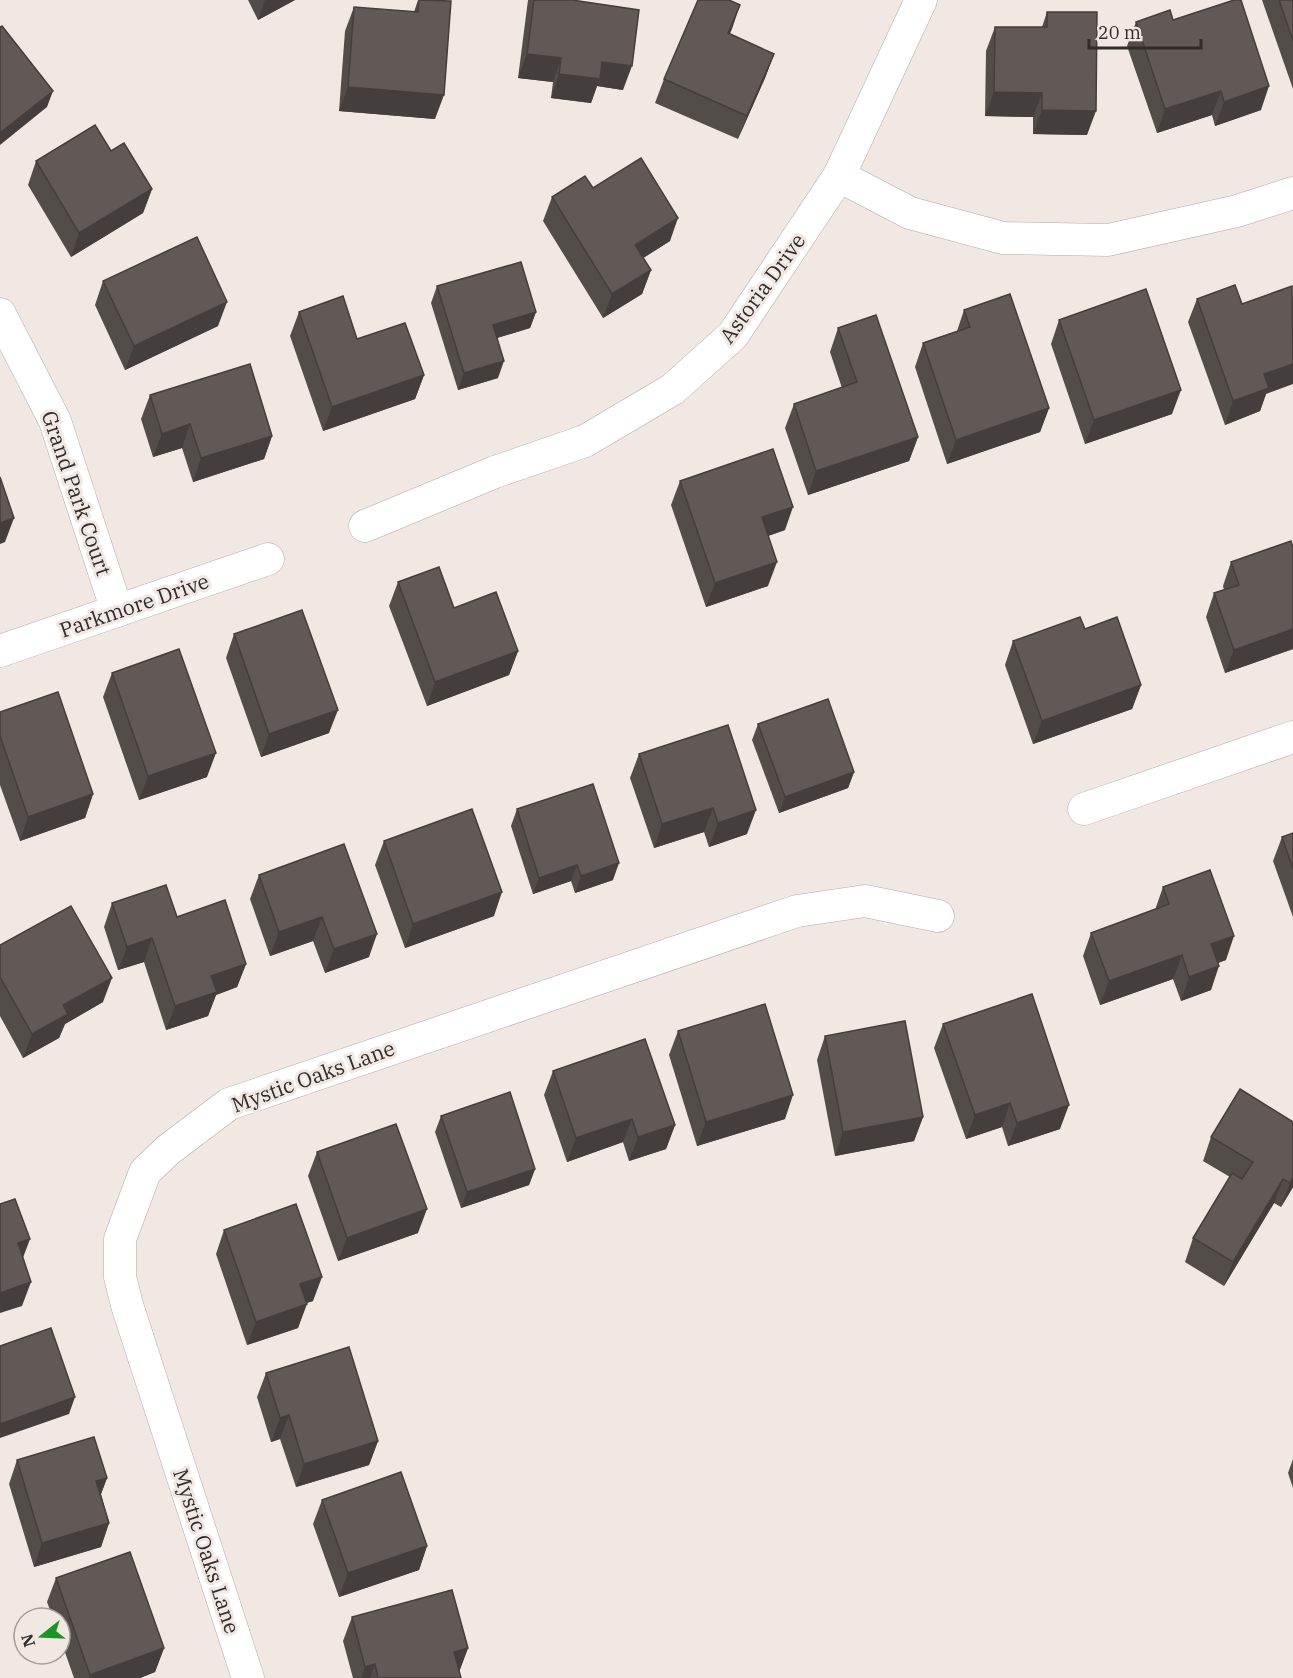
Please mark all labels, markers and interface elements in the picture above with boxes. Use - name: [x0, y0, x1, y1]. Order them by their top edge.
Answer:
- scale bar: [1089, 12, 1202, 50]
- text: 20 m: [1098, 21, 1141, 44]
- street label: Astoria Drive: [713, 228, 811, 348]
- street label: Grand Park Court: [36, 407, 118, 579]
- street label: Parkmore Drive: [56, 566, 212, 644]
- street label: Mystic Oaks Lane: [228, 1033, 398, 1119]
- street label: Mystic Oaks Lane: [167, 1465, 247, 1637]
- north arrow: [12, 1606, 72, 1666]
- text: N: [16, 1632, 39, 1650]

